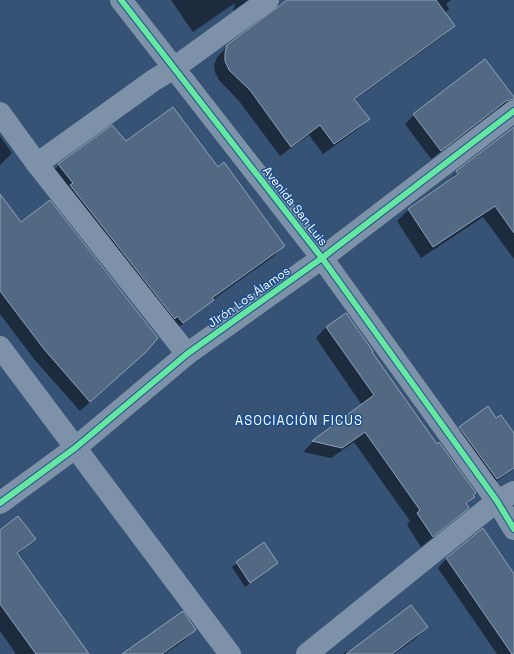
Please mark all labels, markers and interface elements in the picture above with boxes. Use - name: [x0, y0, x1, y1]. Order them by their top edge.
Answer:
- street label: Avenida San Luis: [259, 163, 331, 249]
- street label: Jirón Los Álamos: [205, 263, 293, 331]
- district label: ASOCIACIÓN FICUS: [235, 412, 363, 429]

